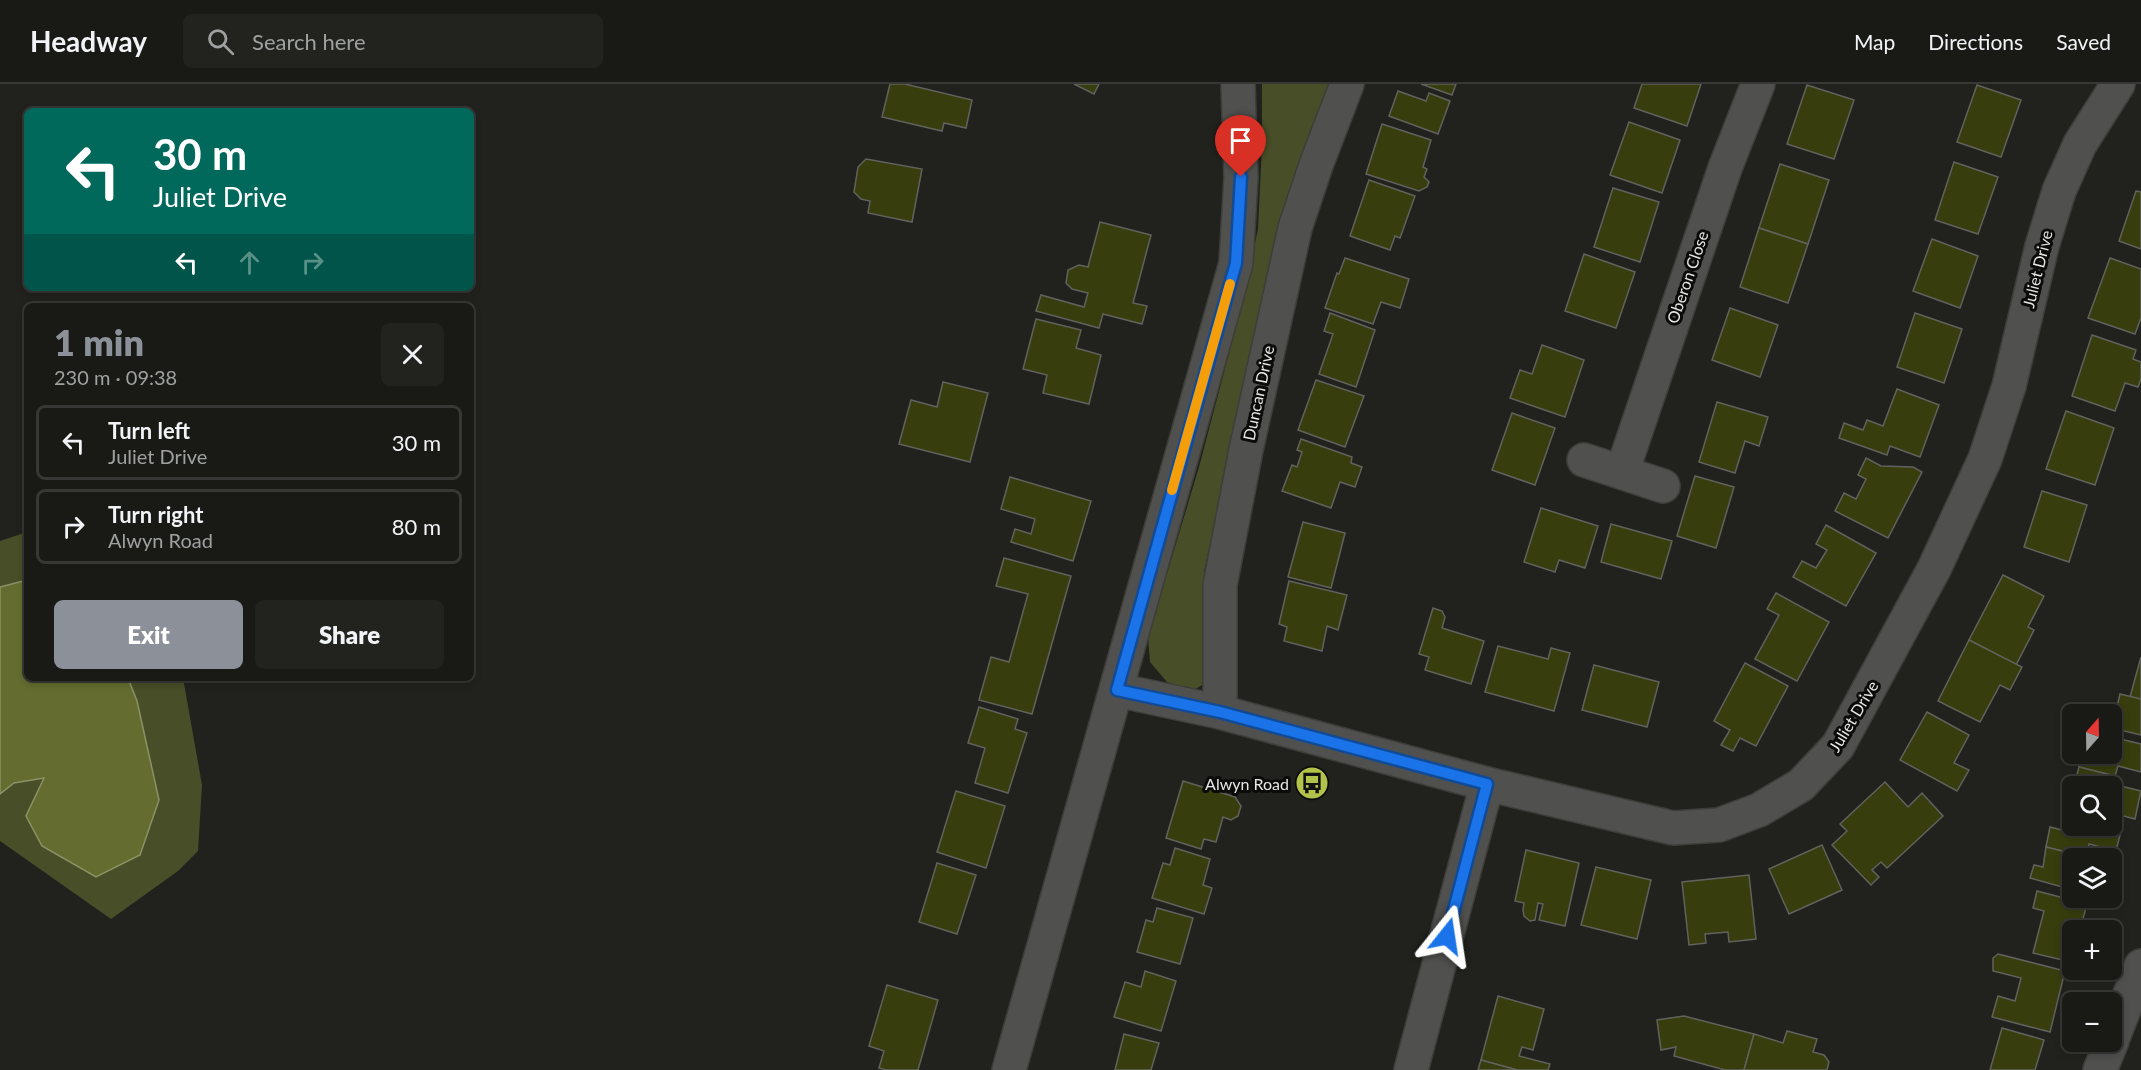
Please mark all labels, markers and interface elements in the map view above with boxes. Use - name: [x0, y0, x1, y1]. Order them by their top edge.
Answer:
- search box: [183, 14, 603, 68]
- text: Headway: [30, 24, 147, 58]
- icon: search: [204, 25, 237, 58]
- text: Search here: [252, 28, 366, 55]
- text: Map: [1854, 29, 1895, 54]
- text: Directions: [1928, 29, 2023, 54]
- text: Saved: [2056, 29, 2111, 54]
- pin: [1215, 115, 1266, 177]
- icon: arrive: [1224, 124, 1257, 157]
- text: 30 m: [153, 129, 247, 179]
- icon: left: [54, 132, 132, 210]
- text: Juliet Drive: [153, 180, 287, 213]
- street label: Oberon Close: [1662, 228, 1712, 326]
- street label: Juliet Drive: [2018, 228, 2056, 310]
- icon: left: [170, 246, 203, 279]
- icon: ahead: [233, 246, 266, 279]
- icon: right: [296, 246, 329, 279]
- text: 1 min: [54, 320, 144, 364]
- button: close: [381, 323, 444, 386]
- street label: Duncan Drive: [1239, 344, 1277, 442]
- text: 230 m · 09:38: [54, 365, 177, 389]
- text: Turn left: [108, 417, 190, 444]
- icon: left: [57, 426, 90, 459]
- text: 30 m: [392, 429, 441, 456]
- text: Juliet Drive: [108, 444, 207, 468]
- text: Turn right: [108, 501, 203, 528]
- icon: right: [57, 510, 90, 543]
- text: 80 m: [392, 513, 441, 540]
- text: Alwyn Road: [108, 528, 213, 552]
- button: Exit: [54, 600, 243, 669]
- button: Share: [255, 600, 444, 669]
- street label: Juliet Drive: [1824, 677, 1882, 755]
- north arrow: [2062, 704, 2122, 764]
- map controls: [2062, 704, 2122, 1052]
- bus stop icon: Alwyn Road: [1294, 765, 1330, 801]
- place label: Alwyn Road: [1205, 774, 1289, 793]
- button: search: [2062, 776, 2122, 836]
- button: layers: [2062, 848, 2122, 908]
- position arrow: [1415, 904, 1479, 968]
- button: +: [2062, 920, 2122, 980]
- button: −: [2062, 992, 2122, 1052]

